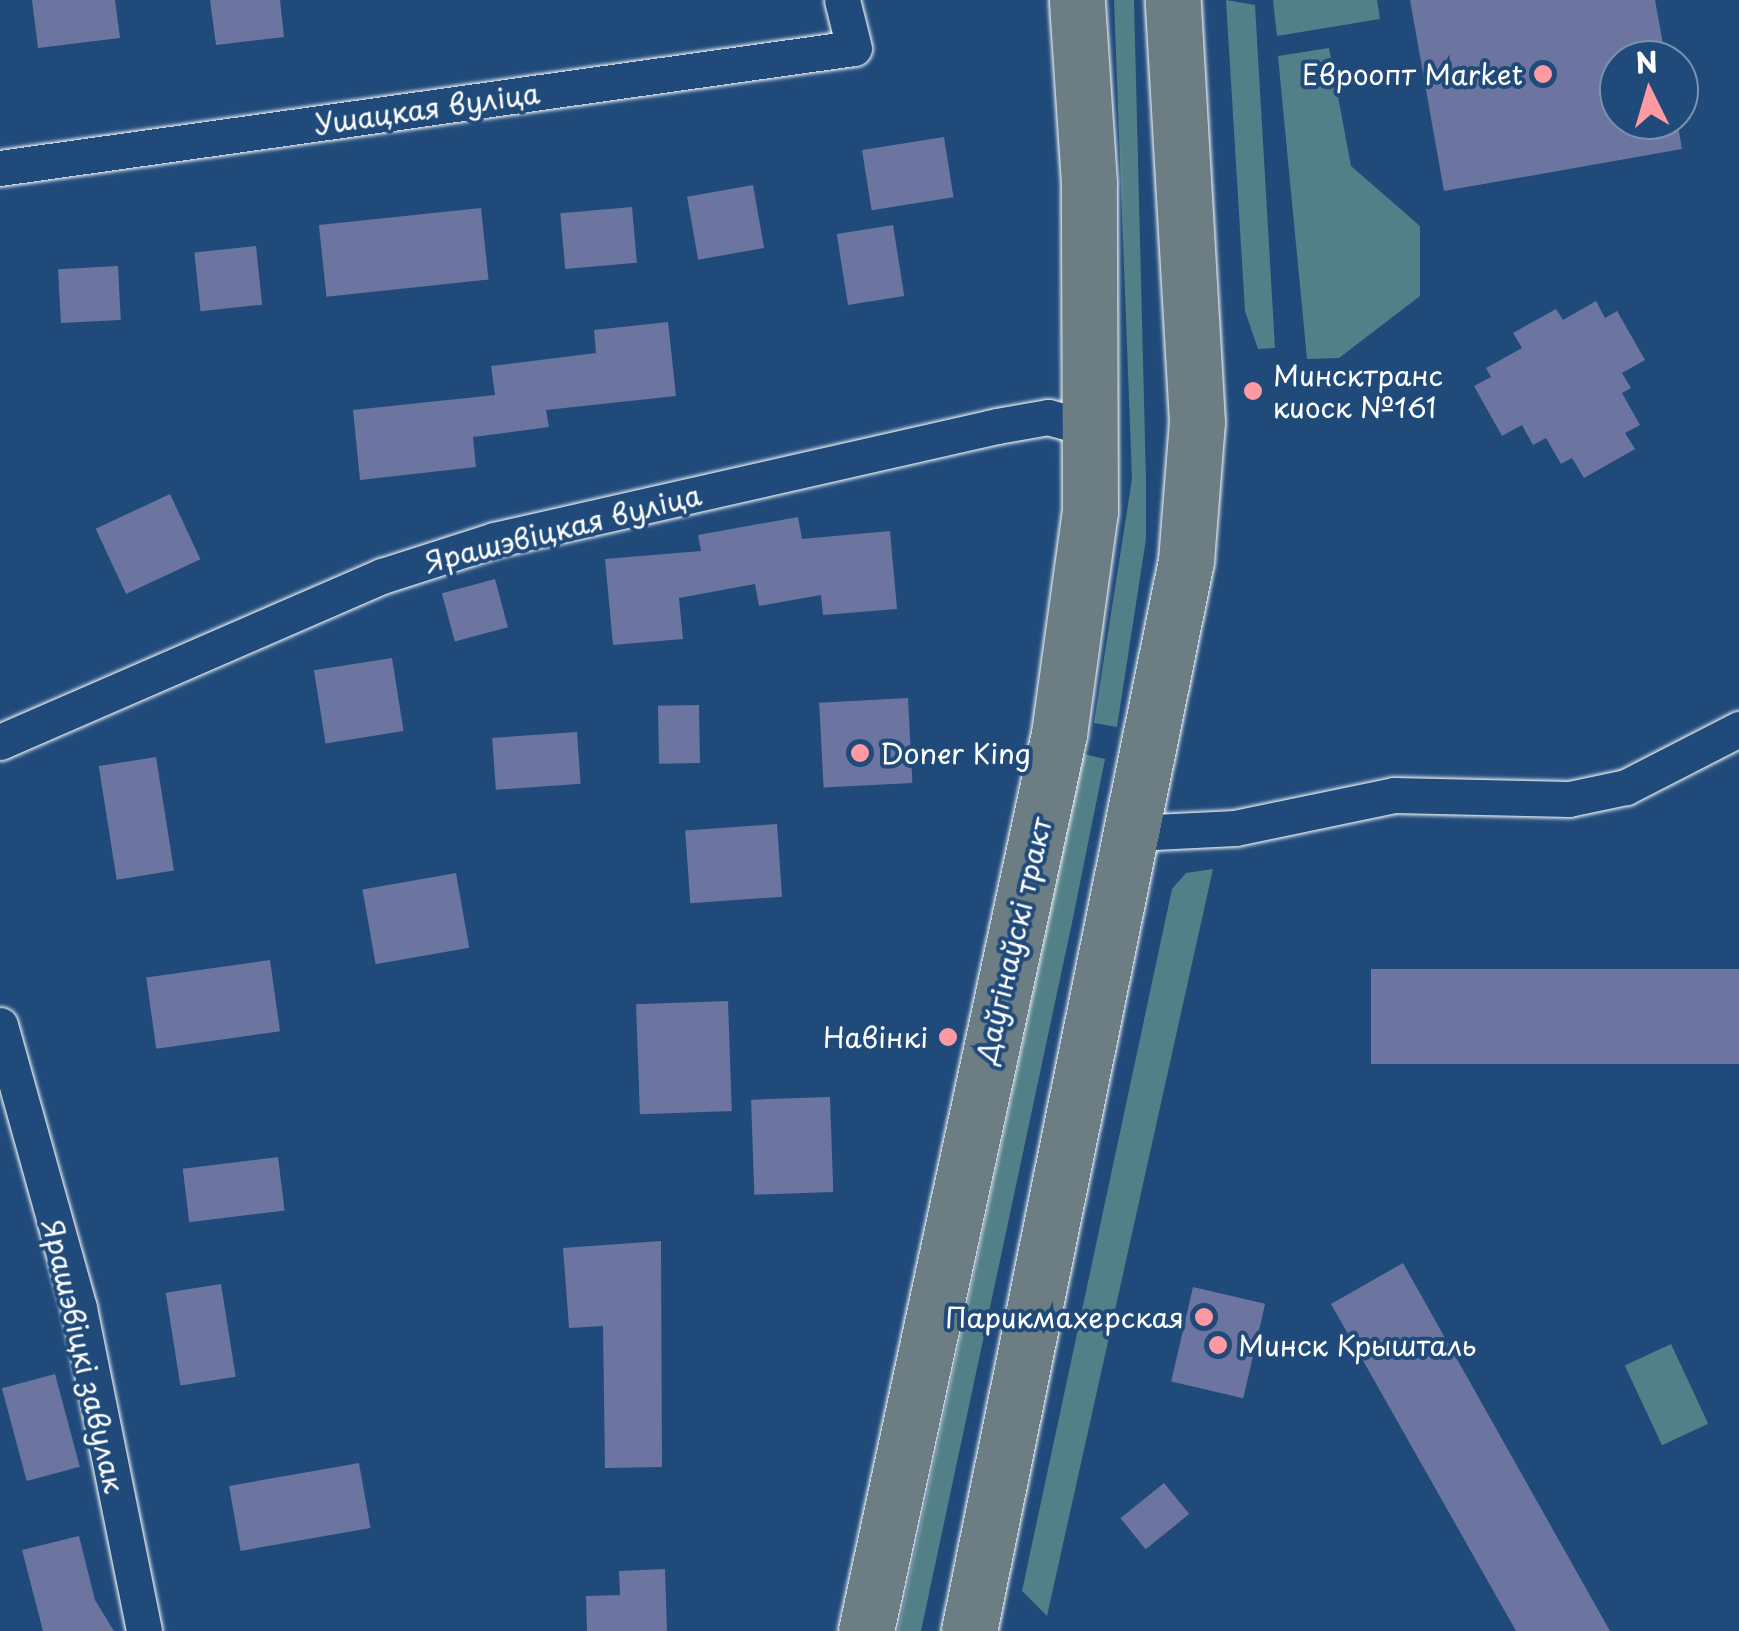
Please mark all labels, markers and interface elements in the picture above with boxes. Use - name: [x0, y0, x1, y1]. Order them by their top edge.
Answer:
- text: N: [1634, 39, 1659, 84]
- north arrow: [1599, 40, 1699, 140]
- place label: Евроопт Market: [1302, 57, 1523, 91]
- marker: Евроопт Market: [1532, 63, 1554, 85]
- street label: Ушацкая вуліца: [312, 76, 542, 140]
- place label: Минсктранс киоск №161: [1273, 358, 1443, 424]
- marker: Минсктранс киоск №161: [1242, 380, 1264, 402]
- street label: Ярашэвіцкая вуліца: [422, 477, 704, 579]
- place label: Doner King: [880, 736, 1032, 770]
- marker: Doner King: [849, 742, 871, 764]
- street label: Даўгінаўскі тракт: [968, 814, 1058, 1066]
- place label: Навінкі: [823, 1020, 928, 1054]
- marker: Навінкі: [937, 1026, 959, 1048]
- street label: Ярашэвіцкі завулак: [36, 1216, 132, 1496]
- place label: Парикмахерская: [945, 1300, 1184, 1334]
- marker: Парикмахерская: [1193, 1306, 1215, 1328]
- place label: Минск Крышталь: [1238, 1328, 1477, 1362]
- marker: Минск Крышталь: [1207, 1334, 1229, 1356]

